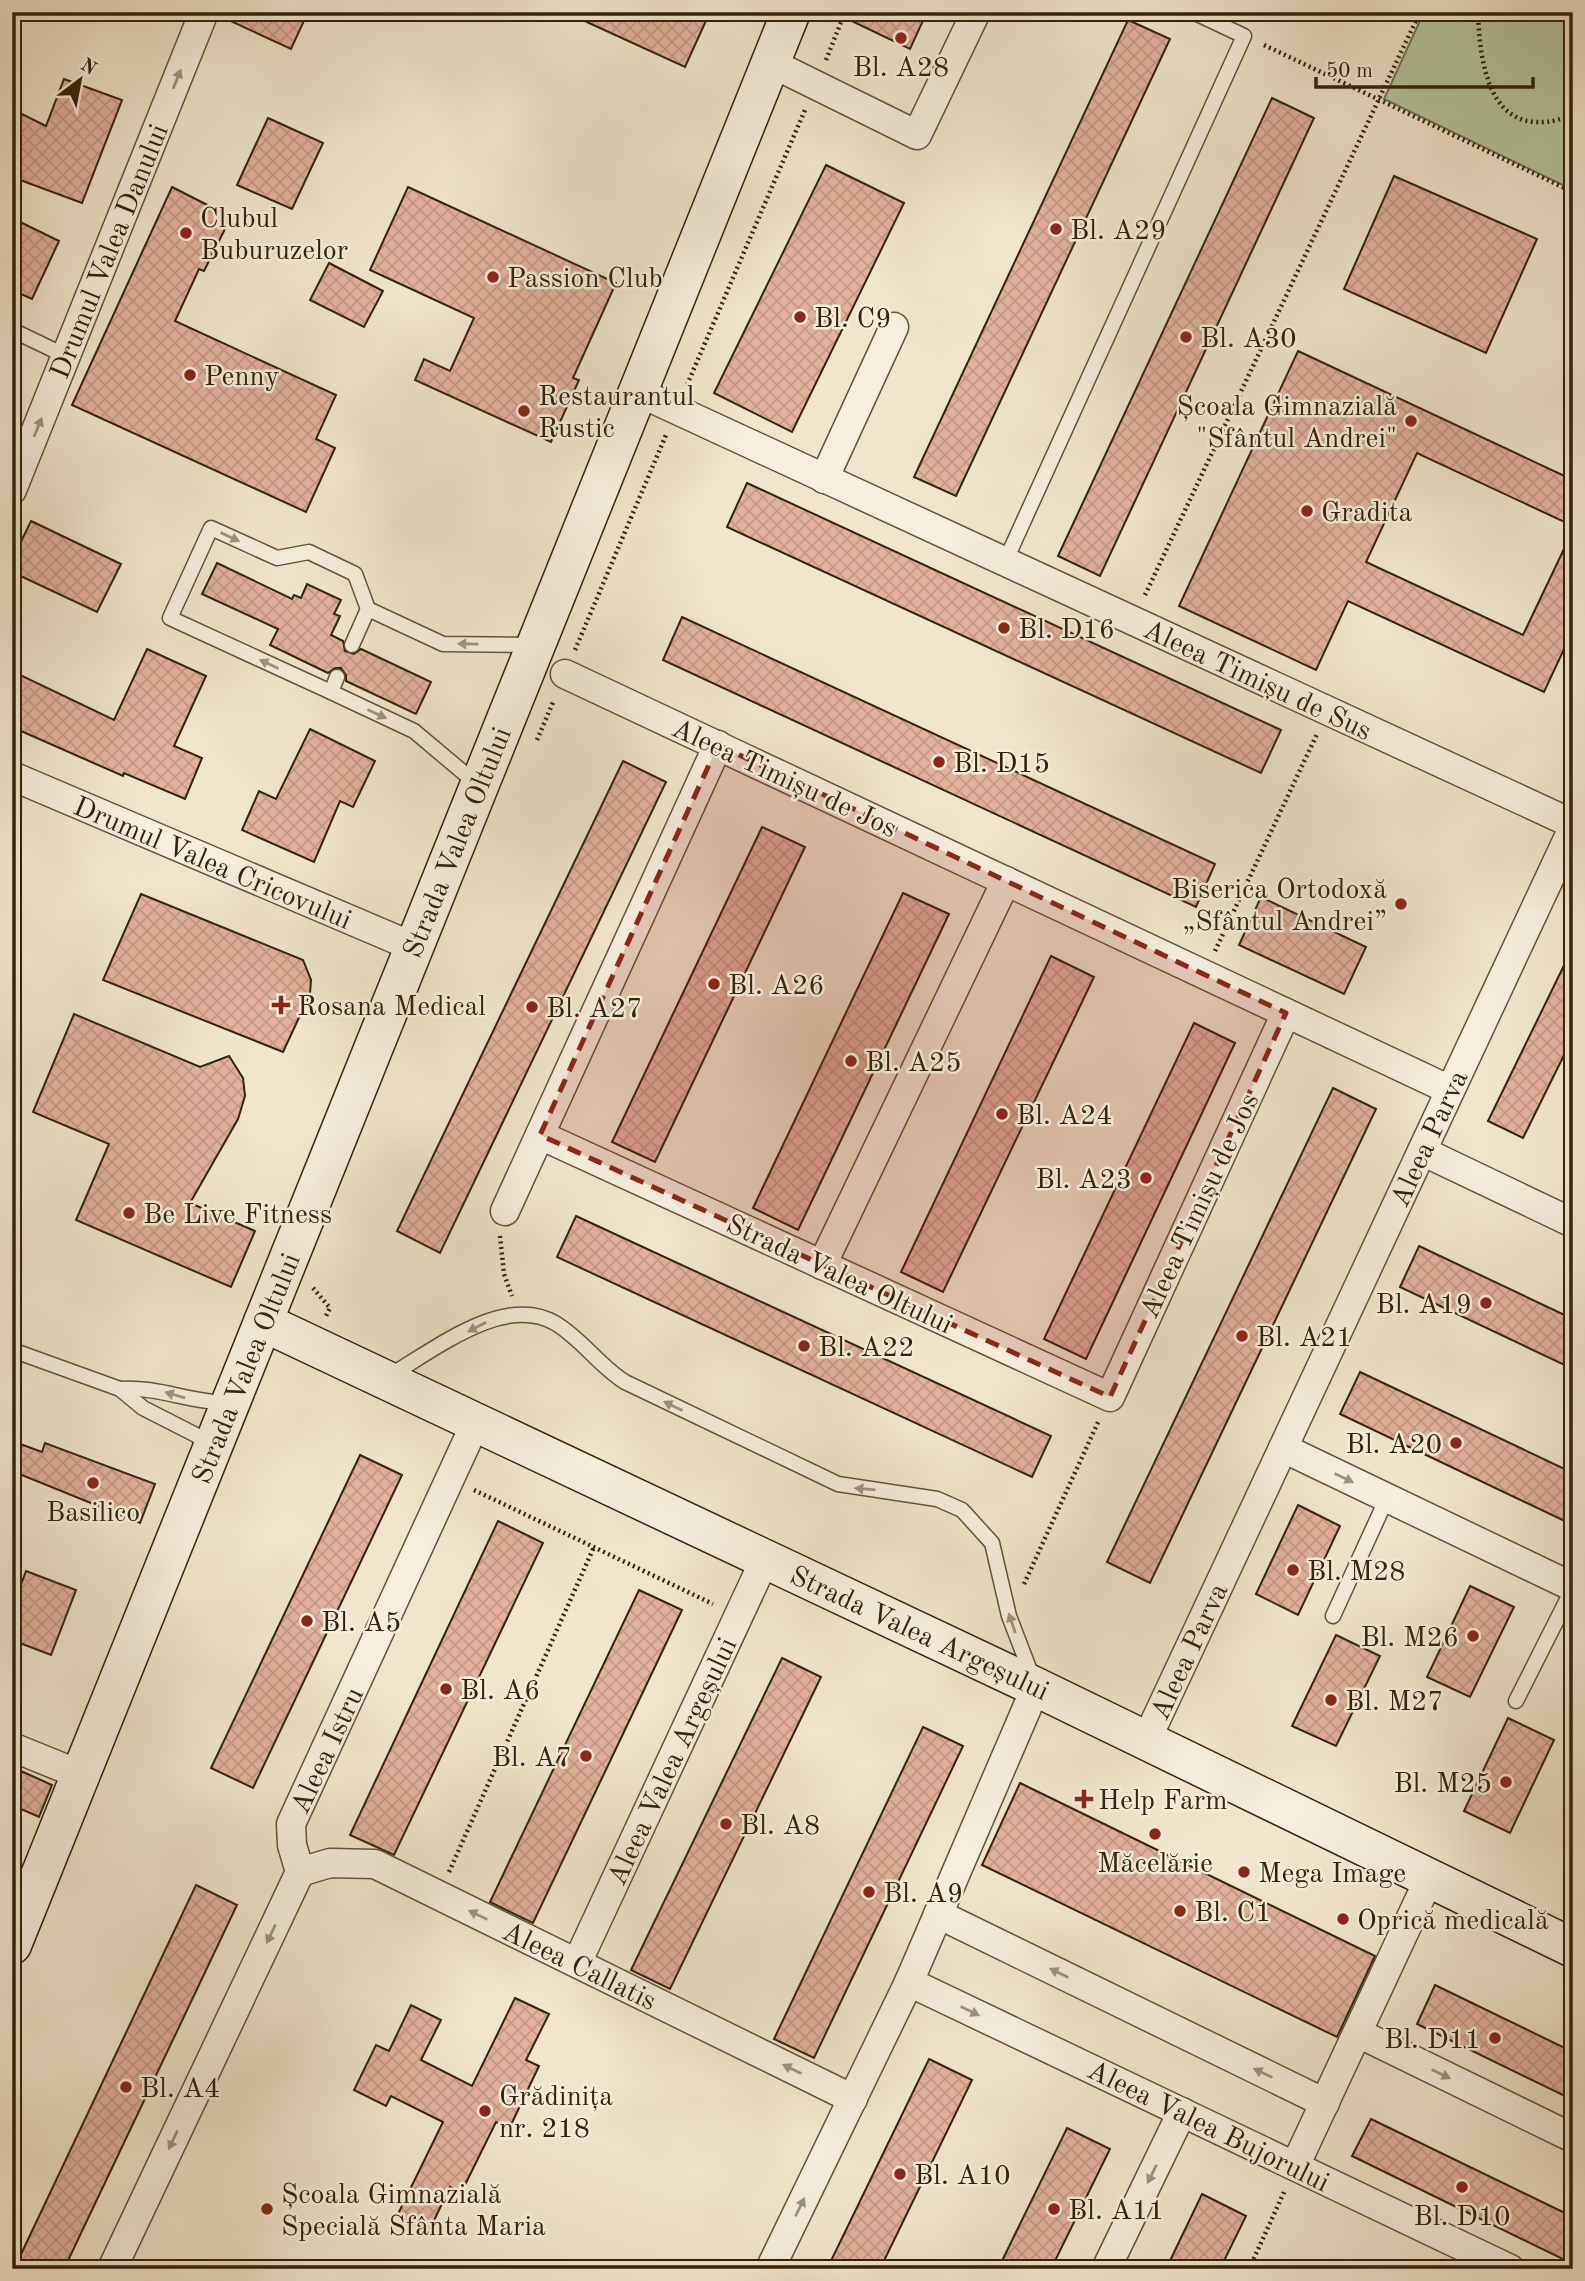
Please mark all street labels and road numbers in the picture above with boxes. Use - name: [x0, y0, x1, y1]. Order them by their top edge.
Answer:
- street label: Drumul Valea Danului: [47, 121, 175, 383]
- street label: Aleea Timișu de Sus: [1138, 617, 1375, 747]
- street label: Aleea Timișu de Jos: [667, 715, 901, 844]
- street label: Strada Valea Oltului: [400, 724, 518, 962]
- street label: Drumul Valea Cricovului: [69, 794, 355, 936]
- street label: Aleea Parva: [1387, 1066, 1475, 1212]
- street label: Aleea Timișu de Jos: [1136, 1089, 1265, 1323]
- street label: Strada Valea Oltului: [721, 1211, 956, 1340]
- street label: Strada Valea Oltului: [189, 1250, 307, 1488]
- street label: Strada Valea Argeșului: [785, 1562, 1053, 1707]
- street label: Aleea Parva: [1147, 1579, 1235, 1725]
- street label: Aleea Valea Argeșului: [604, 1634, 743, 1890]
- street label: Aleea Istru: [287, 1684, 370, 1819]
- street label: Aleea Callatis: [497, 1918, 660, 2017]
- street label: Aleea Valea Bujorului: [1082, 2057, 1333, 2198]

